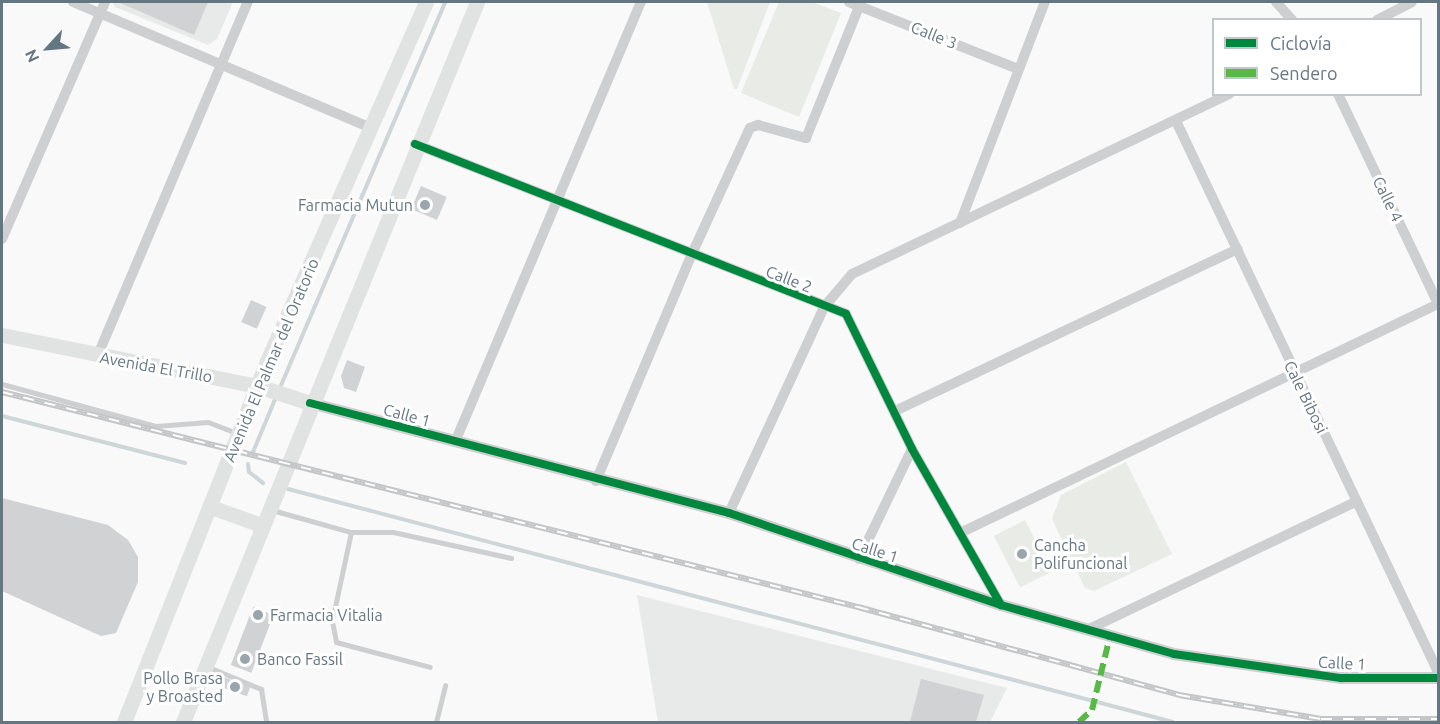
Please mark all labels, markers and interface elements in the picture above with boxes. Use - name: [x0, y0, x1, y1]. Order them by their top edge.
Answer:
- street label: Calle 3: [908, 17, 960, 53]
- north arrow: [18, 18, 78, 78]
- legend: [1212, 18, 1422, 96]
- text: Ciclovía: [1270, 33, 1331, 53]
- text: N: [21, 47, 43, 65]
- text: Sendero: [1270, 63, 1337, 83]
- street label: Calle 4: [1369, 173, 1407, 225]
- place label: Farmacia Mutun: [298, 195, 413, 215]
- marker: Farmacia Mutun: [418, 198, 432, 212]
- street label: Avenida El Palmar del Oratorio: [219, 255, 323, 465]
- street label: Calle 2: [763, 261, 815, 297]
- street label: Avenida El Trillo: [98, 348, 214, 386]
- street label: Cale Bibosi: [1280, 358, 1332, 436]
- street label: Calle 1: [381, 400, 433, 430]
- street label: Calle 1: [849, 533, 901, 567]
- place label: Cancha Polifuncional: [1034, 535, 1127, 573]
- marker: Cancha Polifuncional: [1015, 547, 1029, 561]
- place label: Farmacia Vitalia: [270, 605, 383, 625]
- marker: Farmacia Vitalia: [251, 608, 265, 622]
- place label: Banco Fassil: [257, 649, 343, 669]
- marker: Banco Fassil: [238, 652, 252, 666]
- street label: Calle 1: [1318, 652, 1366, 674]
- place label: Pollo Brasa y Broasted: [143, 668, 223, 706]
- marker: Pollo Brasa y Broasted: [228, 680, 242, 694]

